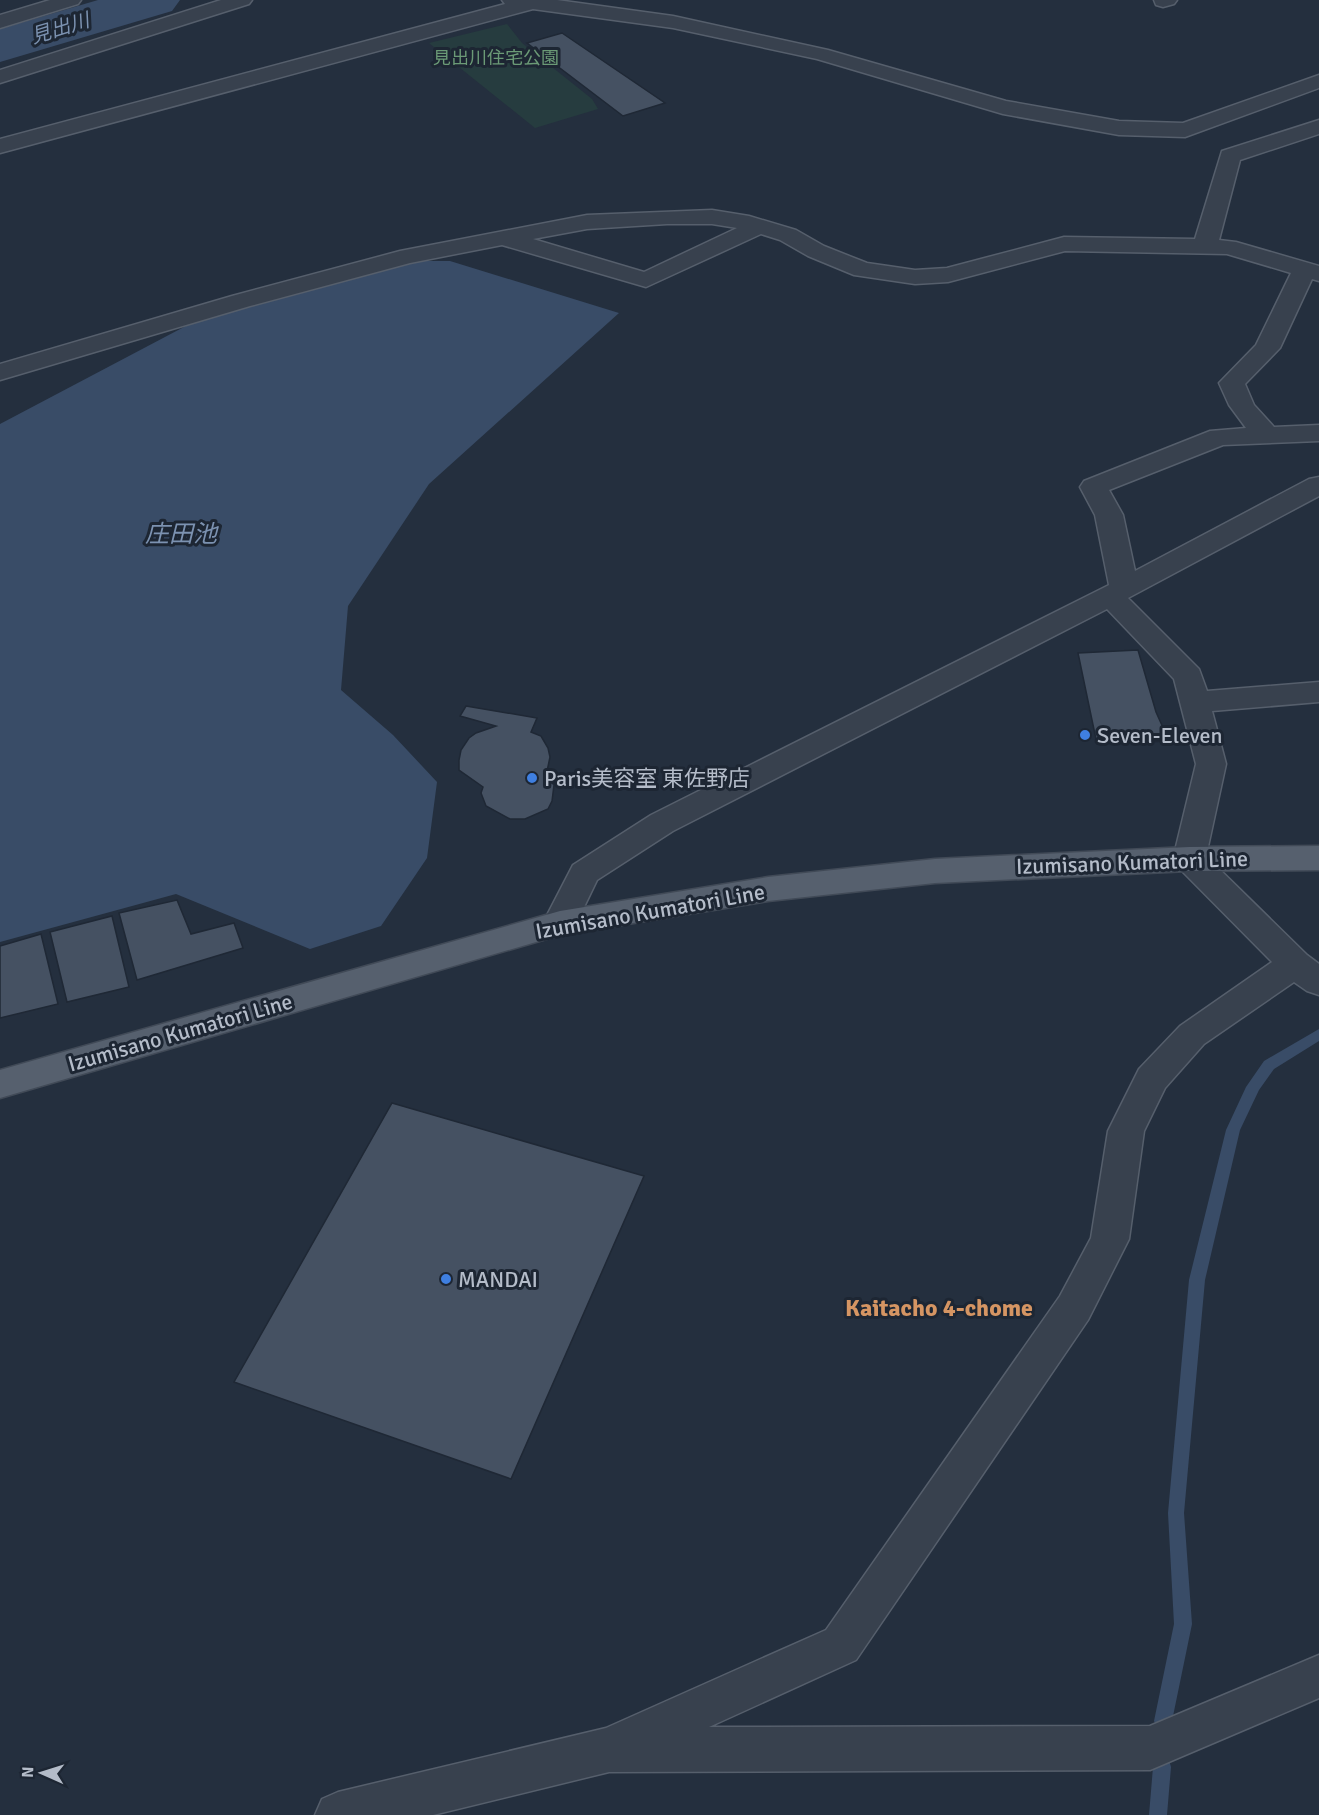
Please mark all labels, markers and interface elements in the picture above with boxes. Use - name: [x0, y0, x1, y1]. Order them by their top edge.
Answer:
- water label: 見出川: [28, 7, 94, 49]
- park label: 見出川住宅公園: [433, 47, 559, 69]
- water label: 庄田池: [145, 519, 219, 549]
- place label: Seven-Eleven: [1097, 722, 1223, 749]
- marker: Seven-Eleven: [1078, 728, 1092, 742]
- place label: Paris美容室 東佐野店: [544, 765, 750, 792]
- marker: Paris美容室 東佐野店: [525, 771, 539, 785]
- street label: Izumisano Kumatori Line: [1015, 845, 1249, 880]
- street label: Izumisano Kumatori Line: [533, 878, 767, 945]
- street label: Izumisano Kumatori Line: [65, 987, 296, 1077]
- place label: MANDAI: [458, 1266, 538, 1293]
- marker: MANDAI: [439, 1272, 453, 1286]
- district label: Kaitacho 4-chome: [845, 1293, 1033, 1323]
- north arrow: [12, 1743, 72, 1803]
- text: N: [18, 1766, 38, 1778]

